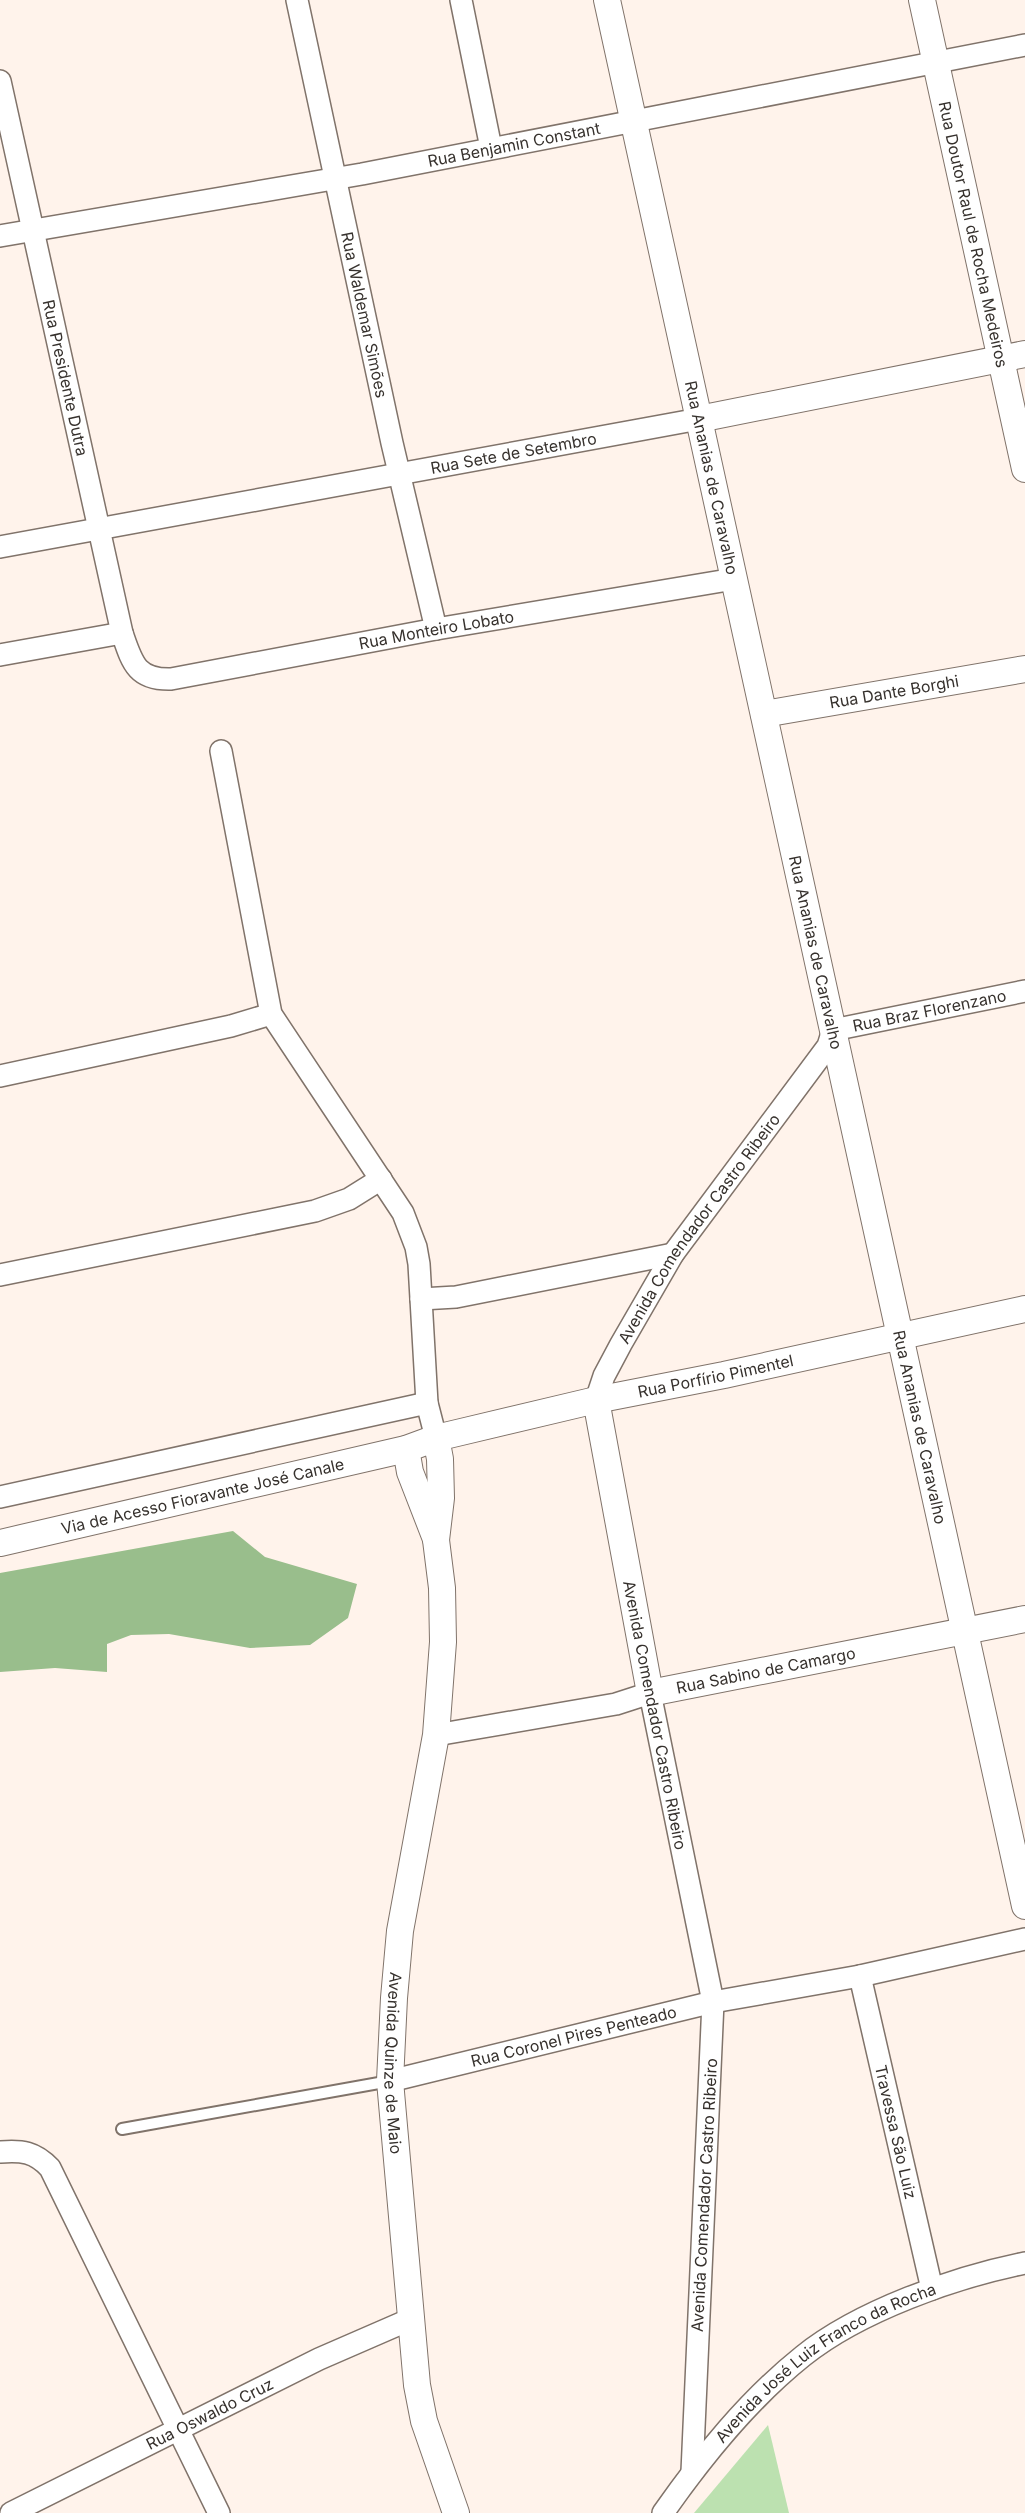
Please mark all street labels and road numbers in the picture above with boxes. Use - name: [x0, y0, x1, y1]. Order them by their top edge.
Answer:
- street label: Rua Doutor Raul de Rocha Medeiros: [935, 99, 1012, 369]
- street label: Rua Benjamin Constant: [426, 118, 602, 171]
- street label: Rua Waldemar Simões: [337, 230, 392, 400]
- street label: Rua Presidente Dutra: [39, 298, 93, 458]
- street label: Rua Ananias de Caravalho: [681, 379, 743, 576]
- street label: Rua Sete de Setembro: [429, 428, 598, 478]
- street label: Rua Monteiro Lobato: [357, 606, 515, 653]
- street label: Rua Dante Borghi: [828, 671, 960, 713]
- street label: Rua Ananias de Caravalho: [785, 854, 847, 1051]
- street label: Rua Braz Florenzano: [851, 985, 1008, 1036]
- street label: Avenida Comendador Castro Ribeiro: [614, 1110, 784, 1347]
- street label: Rua Ananias de Caravalho: [889, 1328, 951, 1526]
- street label: Rua Porfírio Pimentel: [636, 1350, 795, 1402]
- street label: Via de Acesso Fioravante José Canale: [59, 1454, 346, 1539]
- street label: Avenida Comendador Castro Ribeiro: [619, 1579, 691, 1851]
- street label: Rua Sabino de Camargo: [675, 1643, 857, 1698]
- street label: Avenida Quinze de Maio: [380, 1971, 406, 2155]
- street label: Rua Coronel Pires Penteado: [469, 2001, 678, 2071]
- street label: Avenida Comendador Castro Ribeiro: [687, 2058, 721, 2332]
- street label: Travessa São Luiz: [871, 2063, 921, 2201]
- street label: Avenida José Luiz Franco da Rocha: [711, 2279, 939, 2446]
- street label: Rua Oswaldo Cruz: [143, 2374, 277, 2454]

